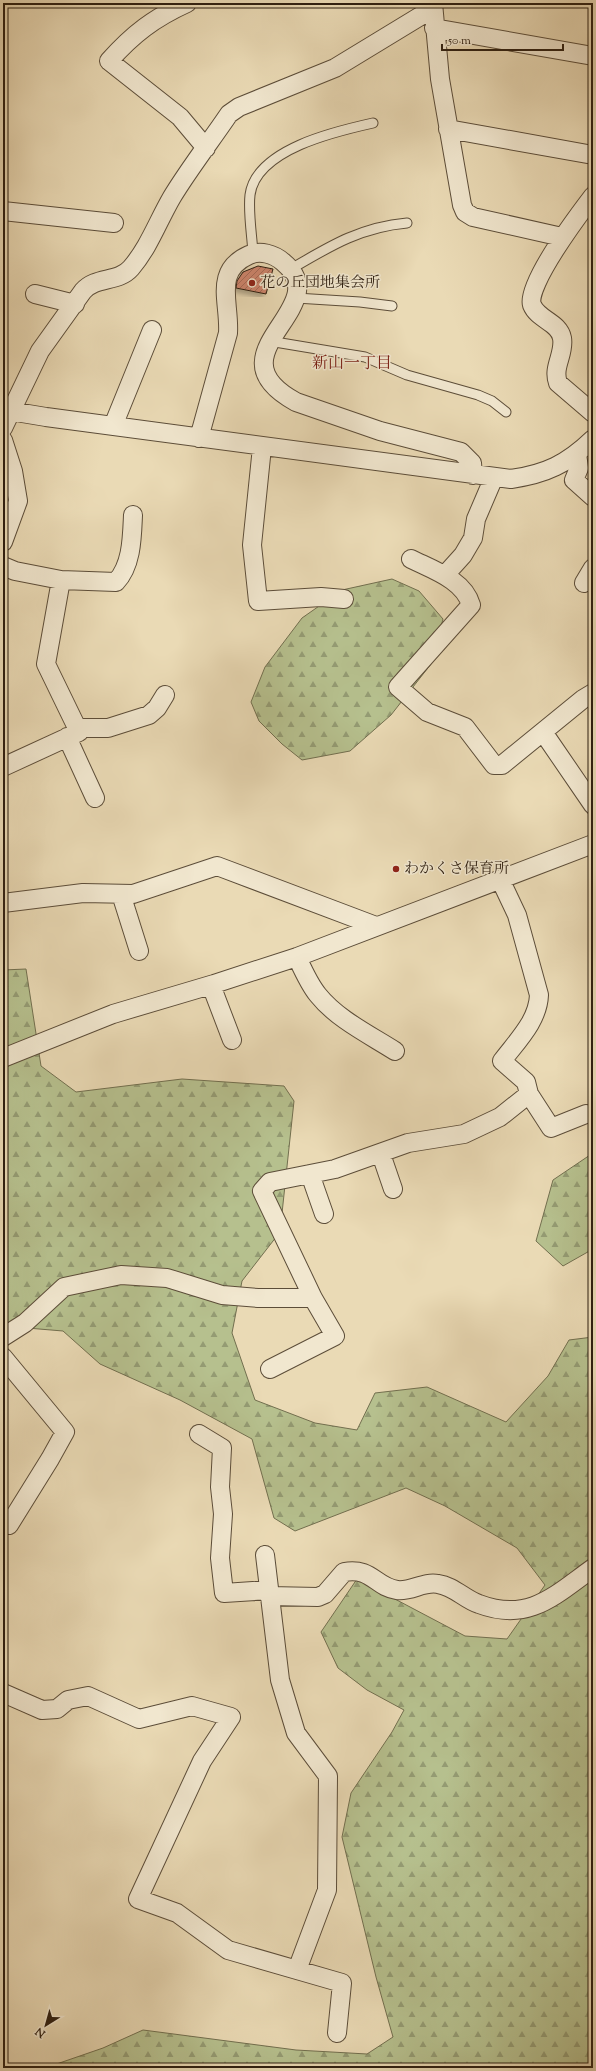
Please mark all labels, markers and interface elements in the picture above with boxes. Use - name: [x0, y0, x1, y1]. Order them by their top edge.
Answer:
- scale bar: [442, 26, 563, 52]
- text: 50 m: [447, 32, 471, 50]
- place label: 花の丘団地集会所: [260, 273, 380, 294]
- marker: 花の丘団地集会所: [247, 278, 257, 288]
- district label: 新山一丁目: [312, 353, 392, 376]
- place label: わかくさ保育所: [404, 859, 509, 880]
- marker: わかくさ保育所: [391, 864, 401, 874]
- north arrow: [26, 2005, 66, 2045]
- text: N: [32, 2023, 50, 2042]

